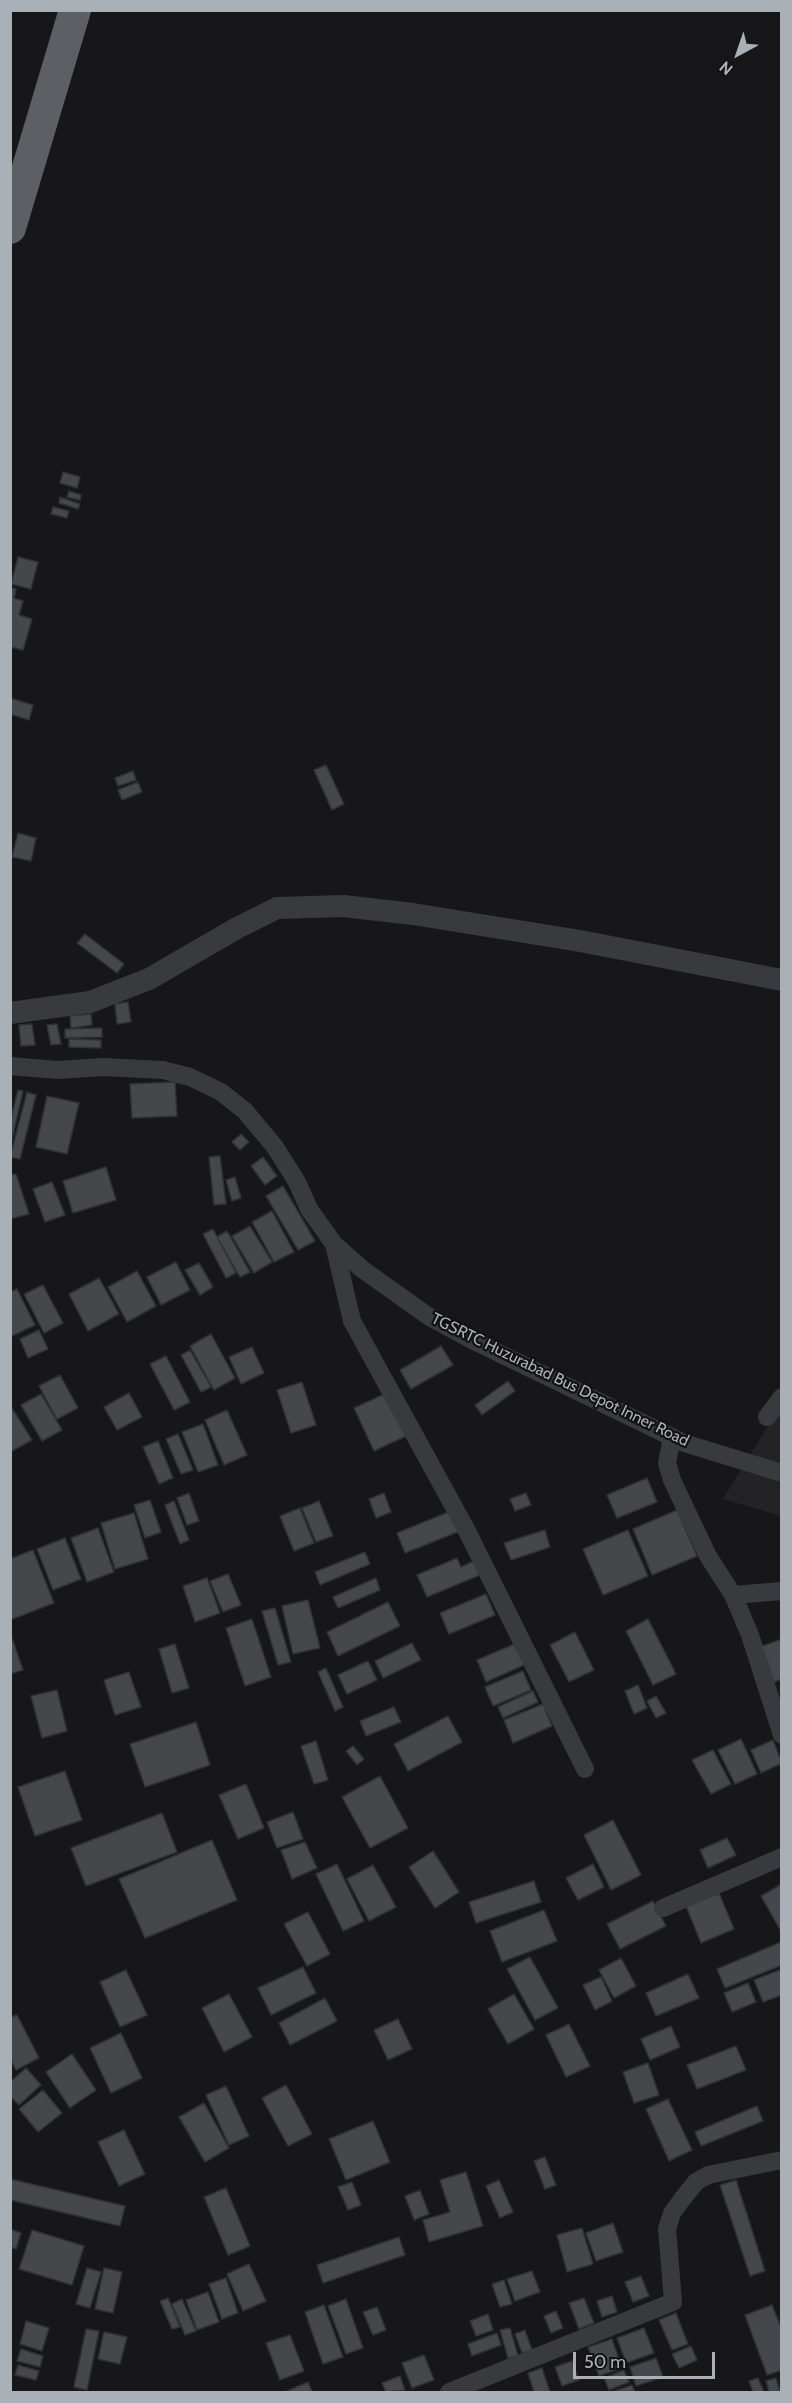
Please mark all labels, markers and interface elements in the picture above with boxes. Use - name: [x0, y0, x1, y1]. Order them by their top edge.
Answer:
- north arrow: [708, 24, 768, 84]
- text: N: [716, 57, 737, 79]
- street label: TGSRTC Huzurabad Bus Depot Inner Road: [428, 1309, 692, 1451]
- scale bar: [576, 2340, 718, 2378]
- text: 50 m: [584, 2351, 626, 2373]

